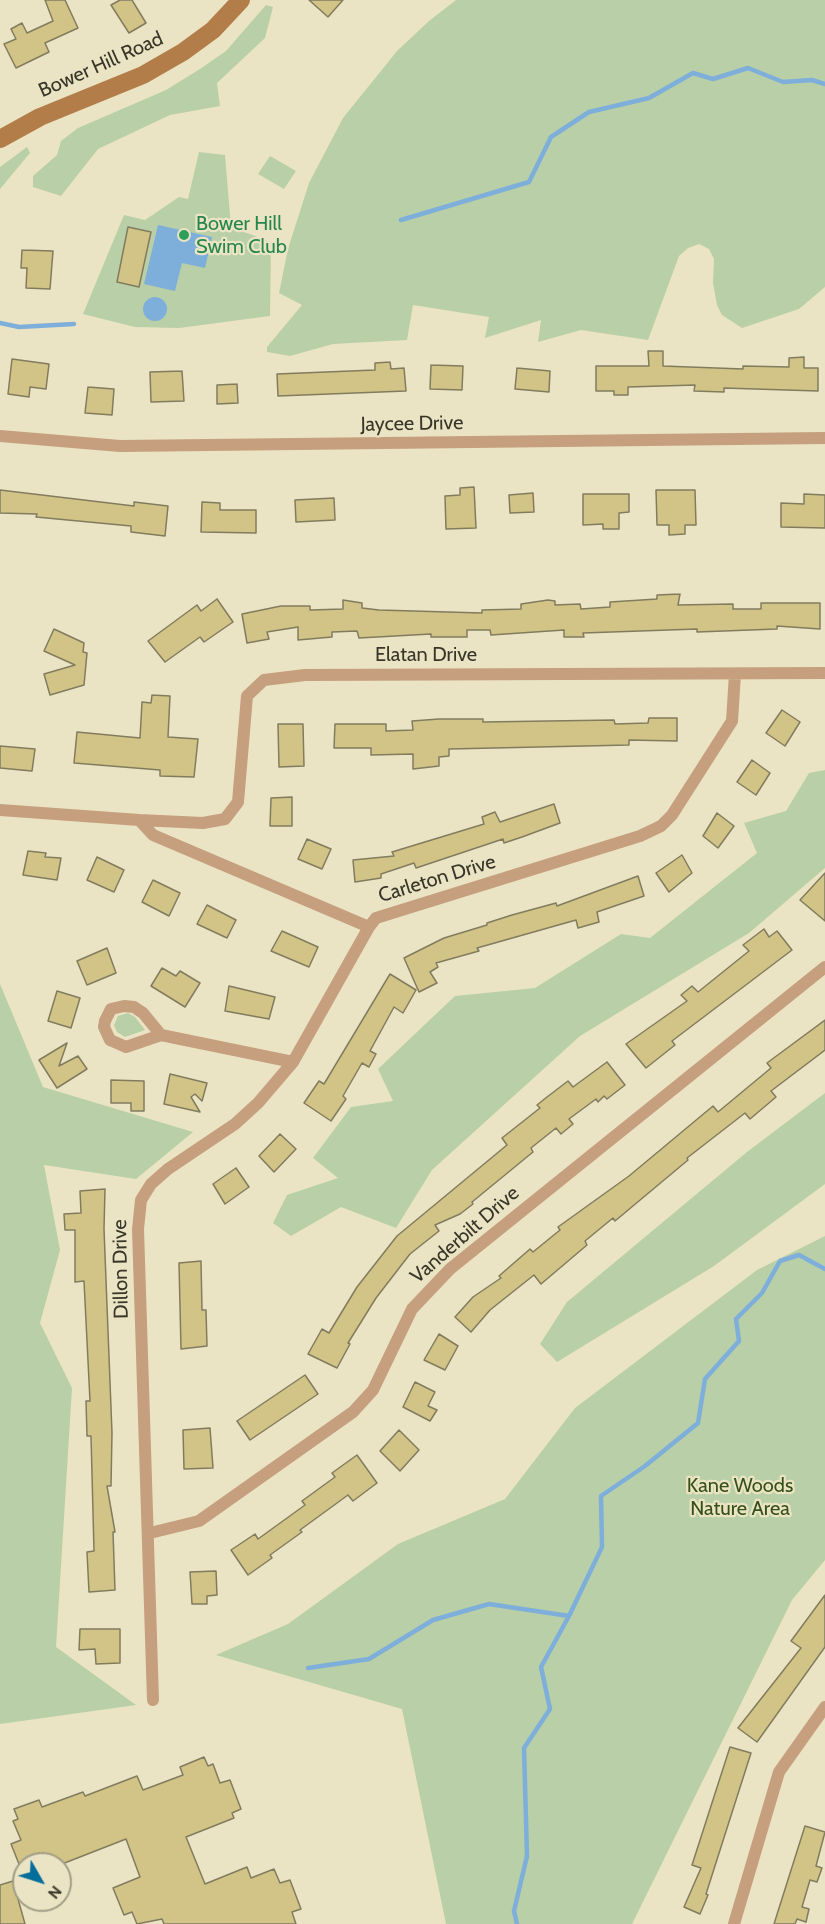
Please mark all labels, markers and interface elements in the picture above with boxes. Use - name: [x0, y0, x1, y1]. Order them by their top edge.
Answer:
- street label: Bower Hill Road: [35, 27, 167, 103]
- place label: Bower Hill Swim Club: [196, 212, 287, 259]
- marker: Bower Hill Swim Club: [177, 228, 191, 242]
- street label: Jaycee Drive: [360, 411, 464, 437]
- street label: Elatan Drive: [375, 643, 477, 667]
- street label: Carleton Drive: [375, 850, 499, 908]
- street label: Vanderbilt Drive: [406, 1181, 524, 1289]
- street label: Dillon Drive: [108, 1219, 134, 1319]
- park label: Kane Woods Nature Area: [687, 1474, 793, 1521]
- north arrow: [12, 1852, 72, 1912]
- text: N: [44, 1882, 66, 1903]

